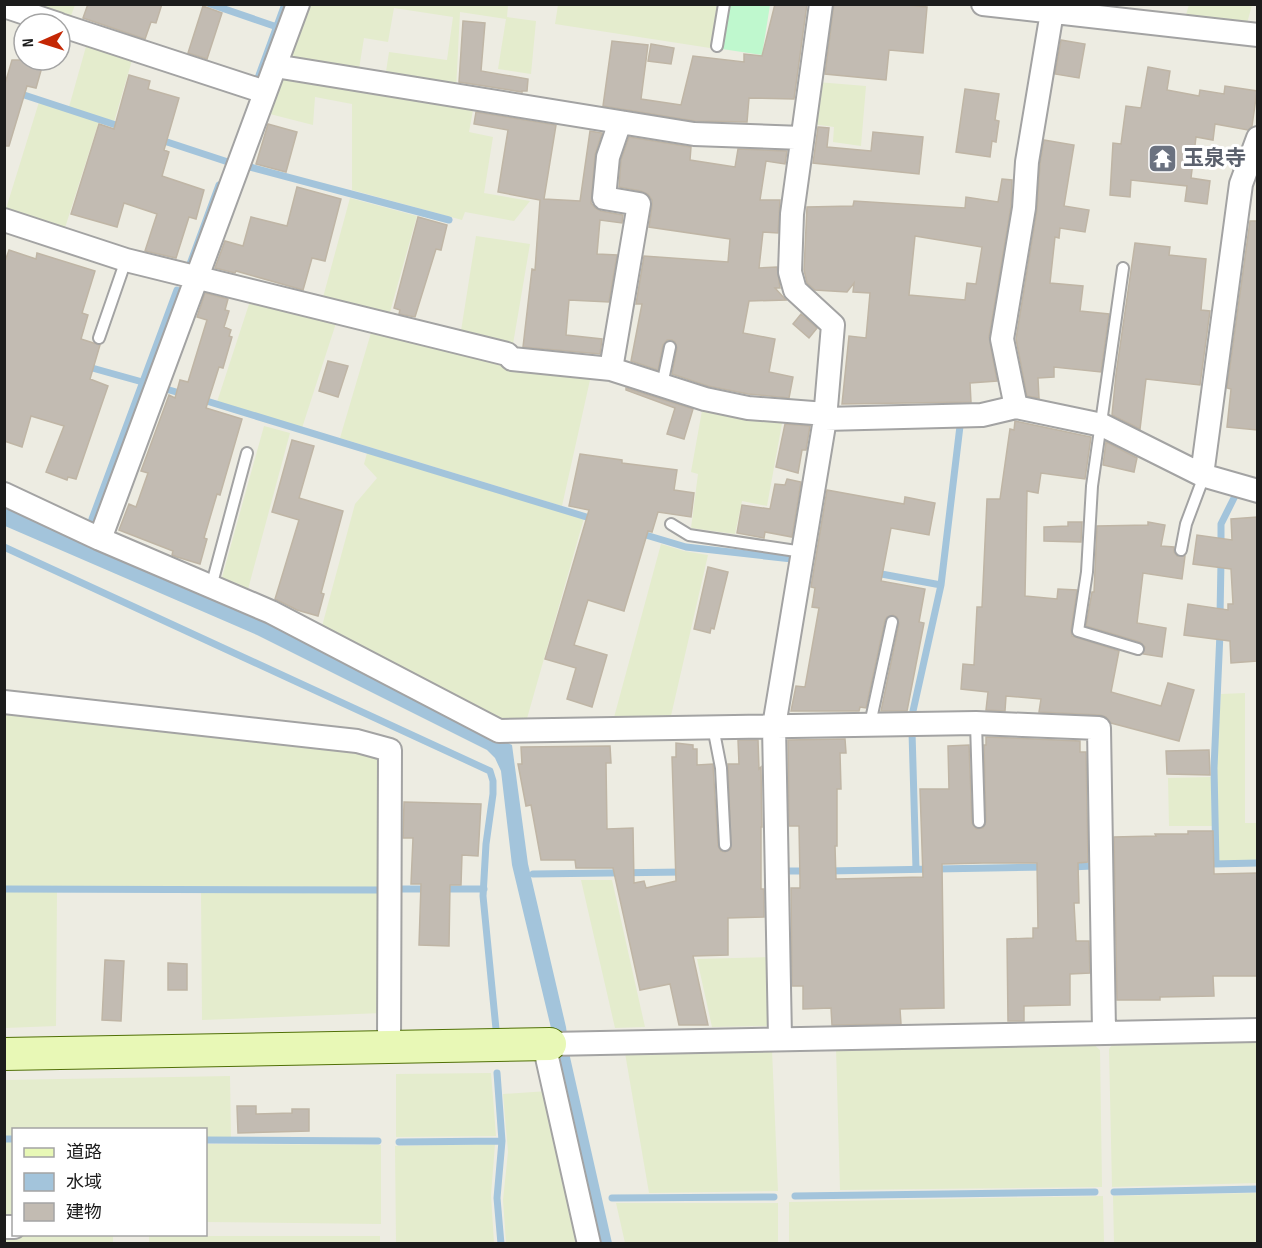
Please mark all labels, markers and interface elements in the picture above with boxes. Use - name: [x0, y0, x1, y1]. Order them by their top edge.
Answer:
- north arrow: [12, 12, 72, 72]
- text: N: [19, 38, 38, 47]
- temple icon: 玉泉寺: [1146, 142, 1178, 174]
- place label: 玉泉寺: [1183, 146, 1246, 171]
- legend: [12, 1128, 207, 1236]
- text: 道路: [66, 1142, 102, 1163]
- text: 水域: [66, 1172, 102, 1193]
- text: 建物: [66, 1202, 102, 1223]

